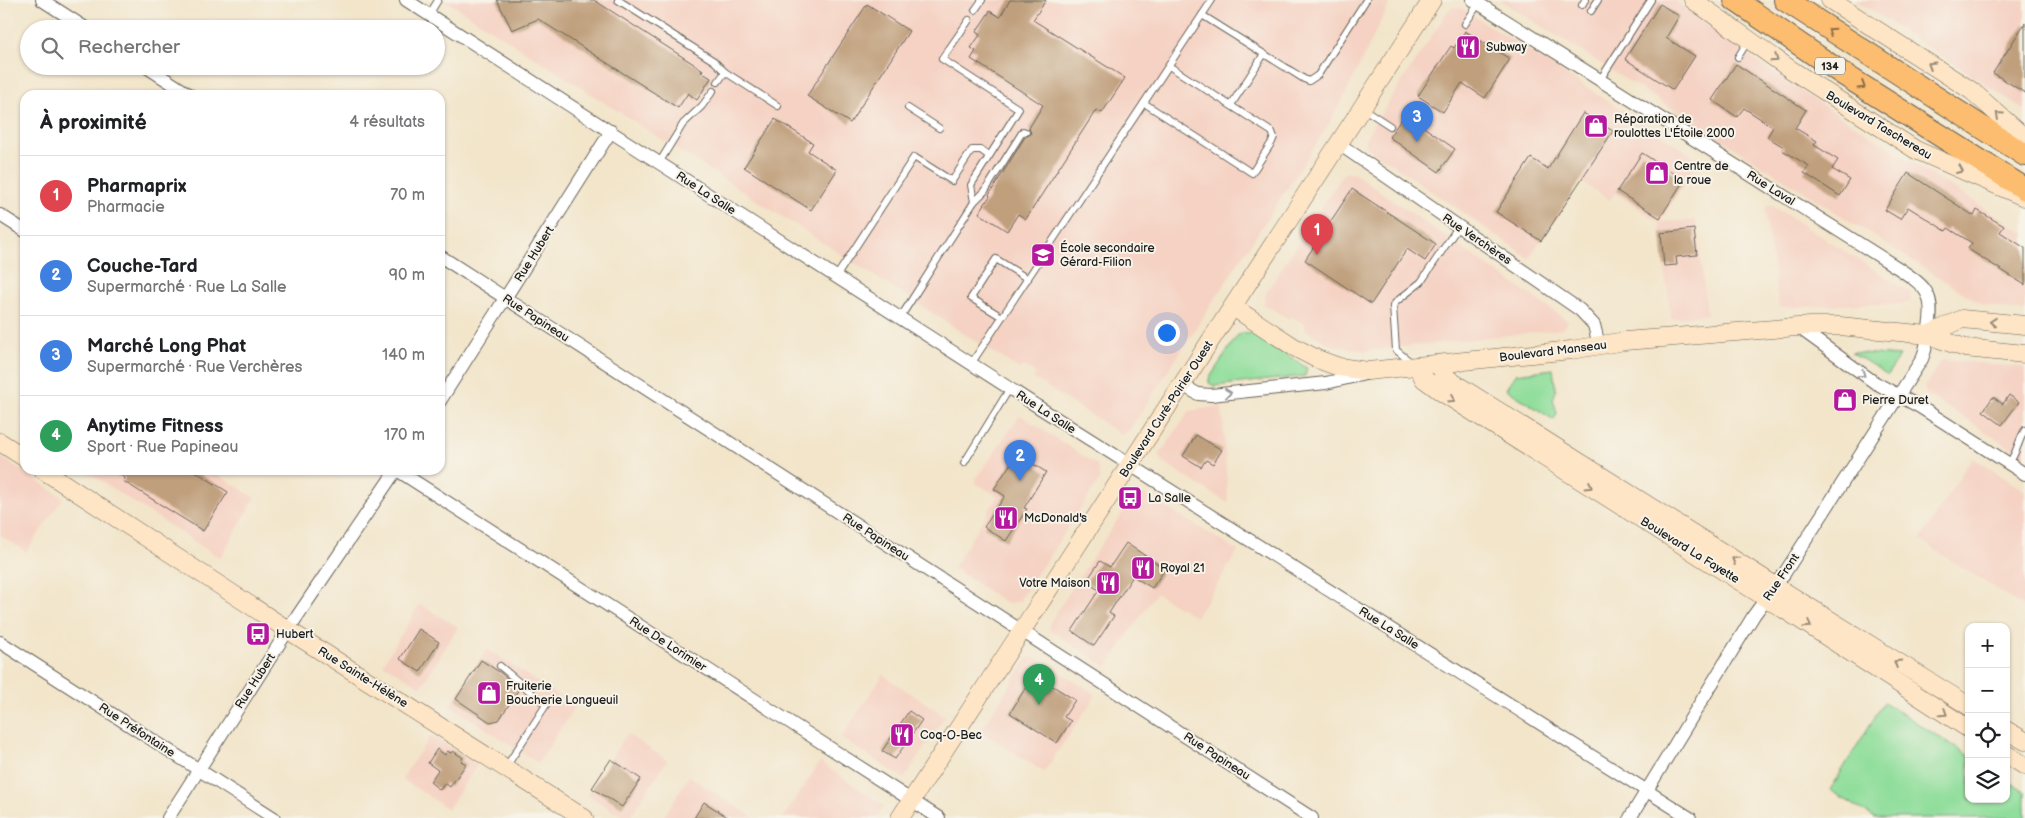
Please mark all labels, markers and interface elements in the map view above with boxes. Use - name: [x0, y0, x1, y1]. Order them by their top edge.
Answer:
- search box: [20, 20, 445, 75]
- one-way arrow: [1828, 28, 1837, 38]
- icon: search: [38, 34, 66, 62]
- restaurant icon: Subway: [1455, 34, 1481, 60]
- text: Rechercher: [78, 36, 180, 59]
- place label: Subway: [1486, 40, 1527, 55]
- one-way arrow: [1769, 53, 1779, 62]
- road number: 134: [1815, 58, 1845, 74]
- one-way arrow: [1928, 61, 1937, 71]
- one-way arrow: [1856, 80, 1865, 90]
- street label: Boulevard Taschereau: [1823, 88, 1934, 163]
- pin: 3: [1401, 101, 1433, 142]
- text: À proximité: [40, 110, 147, 135]
- one-way arrow: [1995, 111, 2004, 120]
- place label: Réparation de roulottes L'Étoile 2000: [1614, 112, 1734, 141]
- text: 4 résultats: [349, 113, 425, 132]
- shop icon: Réparation de roulottes L'Étoile 2000: [1583, 113, 1609, 139]
- place label: Centre de la roue: [1674, 159, 1729, 188]
- shop icon: Centre de la roue: [1644, 160, 1670, 186]
- one-way arrow: [1955, 164, 1964, 175]
- street label: Rue Laval: [1744, 168, 1798, 209]
- street label: Rue La Salle: [673, 169, 738, 218]
- text: Pharmaprix: [87, 175, 186, 198]
- text: 1: [53, 186, 59, 205]
- text: 70 m: [390, 186, 425, 205]
- text: Pharmacie: [87, 198, 165, 217]
- street label: Rue Verchères: [1439, 211, 1514, 268]
- pin: 1: [1301, 214, 1333, 255]
- street label: Rue Hubert: [511, 223, 558, 285]
- place label: École secondaire Gérard-Filion: [1060, 240, 1155, 270]
- school or university icon: École secondaire Gérard-Filion: [1030, 242, 1056, 268]
- text: Couche-Tard: [87, 255, 198, 278]
- text: 2: [51, 266, 61, 285]
- text: 90 m: [389, 266, 425, 285]
- text: Supermarché · Rue La Salle: [87, 278, 286, 297]
- street label: Rue Papineau: [500, 291, 572, 346]
- one-way arrow: [1989, 317, 1997, 328]
- your location: [1154, 320, 1180, 346]
- text: Marché Long Phat: [87, 335, 246, 358]
- street label: Boulevard Manseau: [1498, 337, 1608, 366]
- street label: Boulevard Curé-Poirier Ouest: [1117, 338, 1216, 480]
- text: 3: [51, 346, 61, 365]
- text: 140 m: [382, 346, 425, 365]
- text: Supermarché · Rue Verchères: [87, 358, 302, 377]
- one-way arrow: [1856, 368, 1866, 377]
- shop icon: Pierre Duret: [1832, 387, 1858, 413]
- street label: Rue La Salle: [1013, 388, 1078, 437]
- one-way arrow: [1224, 388, 1232, 399]
- one-way arrow: [1447, 392, 1456, 402]
- place label: Pierre Duret: [1862, 393, 1929, 408]
- text: Anytime Fitness: [87, 415, 223, 438]
- text: 4: [51, 426, 61, 445]
- text: 170 m: [384, 426, 425, 445]
- text: Sport · Rue Papineau: [87, 438, 238, 457]
- pin: 2: [1004, 440, 1036, 481]
- one-way arrow: [1583, 480, 1593, 489]
- bus stop icon: La Salle: [1117, 485, 1143, 511]
- place label: La Salle: [1148, 491, 1191, 506]
- restaurant icon: McDonald's: [993, 505, 1019, 531]
- street label: Rue Papineau: [840, 510, 912, 565]
- place label: McDonald's: [1024, 511, 1087, 526]
- street label: Boulevard La Fayette: [1637, 514, 1742, 587]
- street label: Rue Front: [1760, 550, 1803, 604]
- restaurant icon: Royal 21: [1130, 555, 1156, 581]
- one-way arrow: [1731, 557, 1740, 567]
- place label: Royal 21: [1160, 561, 1205, 576]
- restaurant icon: Votre Maison: [1095, 570, 1121, 596]
- place label: Votre Maison: [1019, 576, 1090, 591]
- street label: Rue La Salle: [1356, 604, 1422, 653]
- street label: Rue De Lorimier: [626, 614, 710, 675]
- one-way arrow: [1803, 619, 1812, 628]
- bus stop icon: Hubert: [245, 621, 271, 647]
- map controls: [1965, 623, 2010, 803]
- button: +: [1965, 623, 2010, 668]
- place label: Hubert: [276, 627, 314, 642]
- street label: Rue Sainte-Hélène: [315, 644, 411, 711]
- street label: Rue Hubert: [232, 650, 279, 712]
- one-way arrow: [1894, 659, 1903, 669]
- pin: 4: [1023, 664, 1055, 705]
- button: −: [1965, 668, 2010, 713]
- place label: Fruiterie Boucherie Longueuil: [506, 679, 618, 708]
- shop icon: Fruiterie Boucherie Longueuil: [476, 680, 502, 706]
- street label: Rue Préfontaine: [96, 700, 178, 761]
- one-way arrow: [1939, 707, 1948, 717]
- button: locate: [1965, 713, 2010, 758]
- restaurant icon: Coq-O-Bec: [889, 722, 915, 748]
- place label: Coq-O-Bec: [920, 728, 982, 743]
- street label: Rue Papineau: [1181, 729, 1253, 784]
- button: layers: [1965, 758, 2010, 803]

